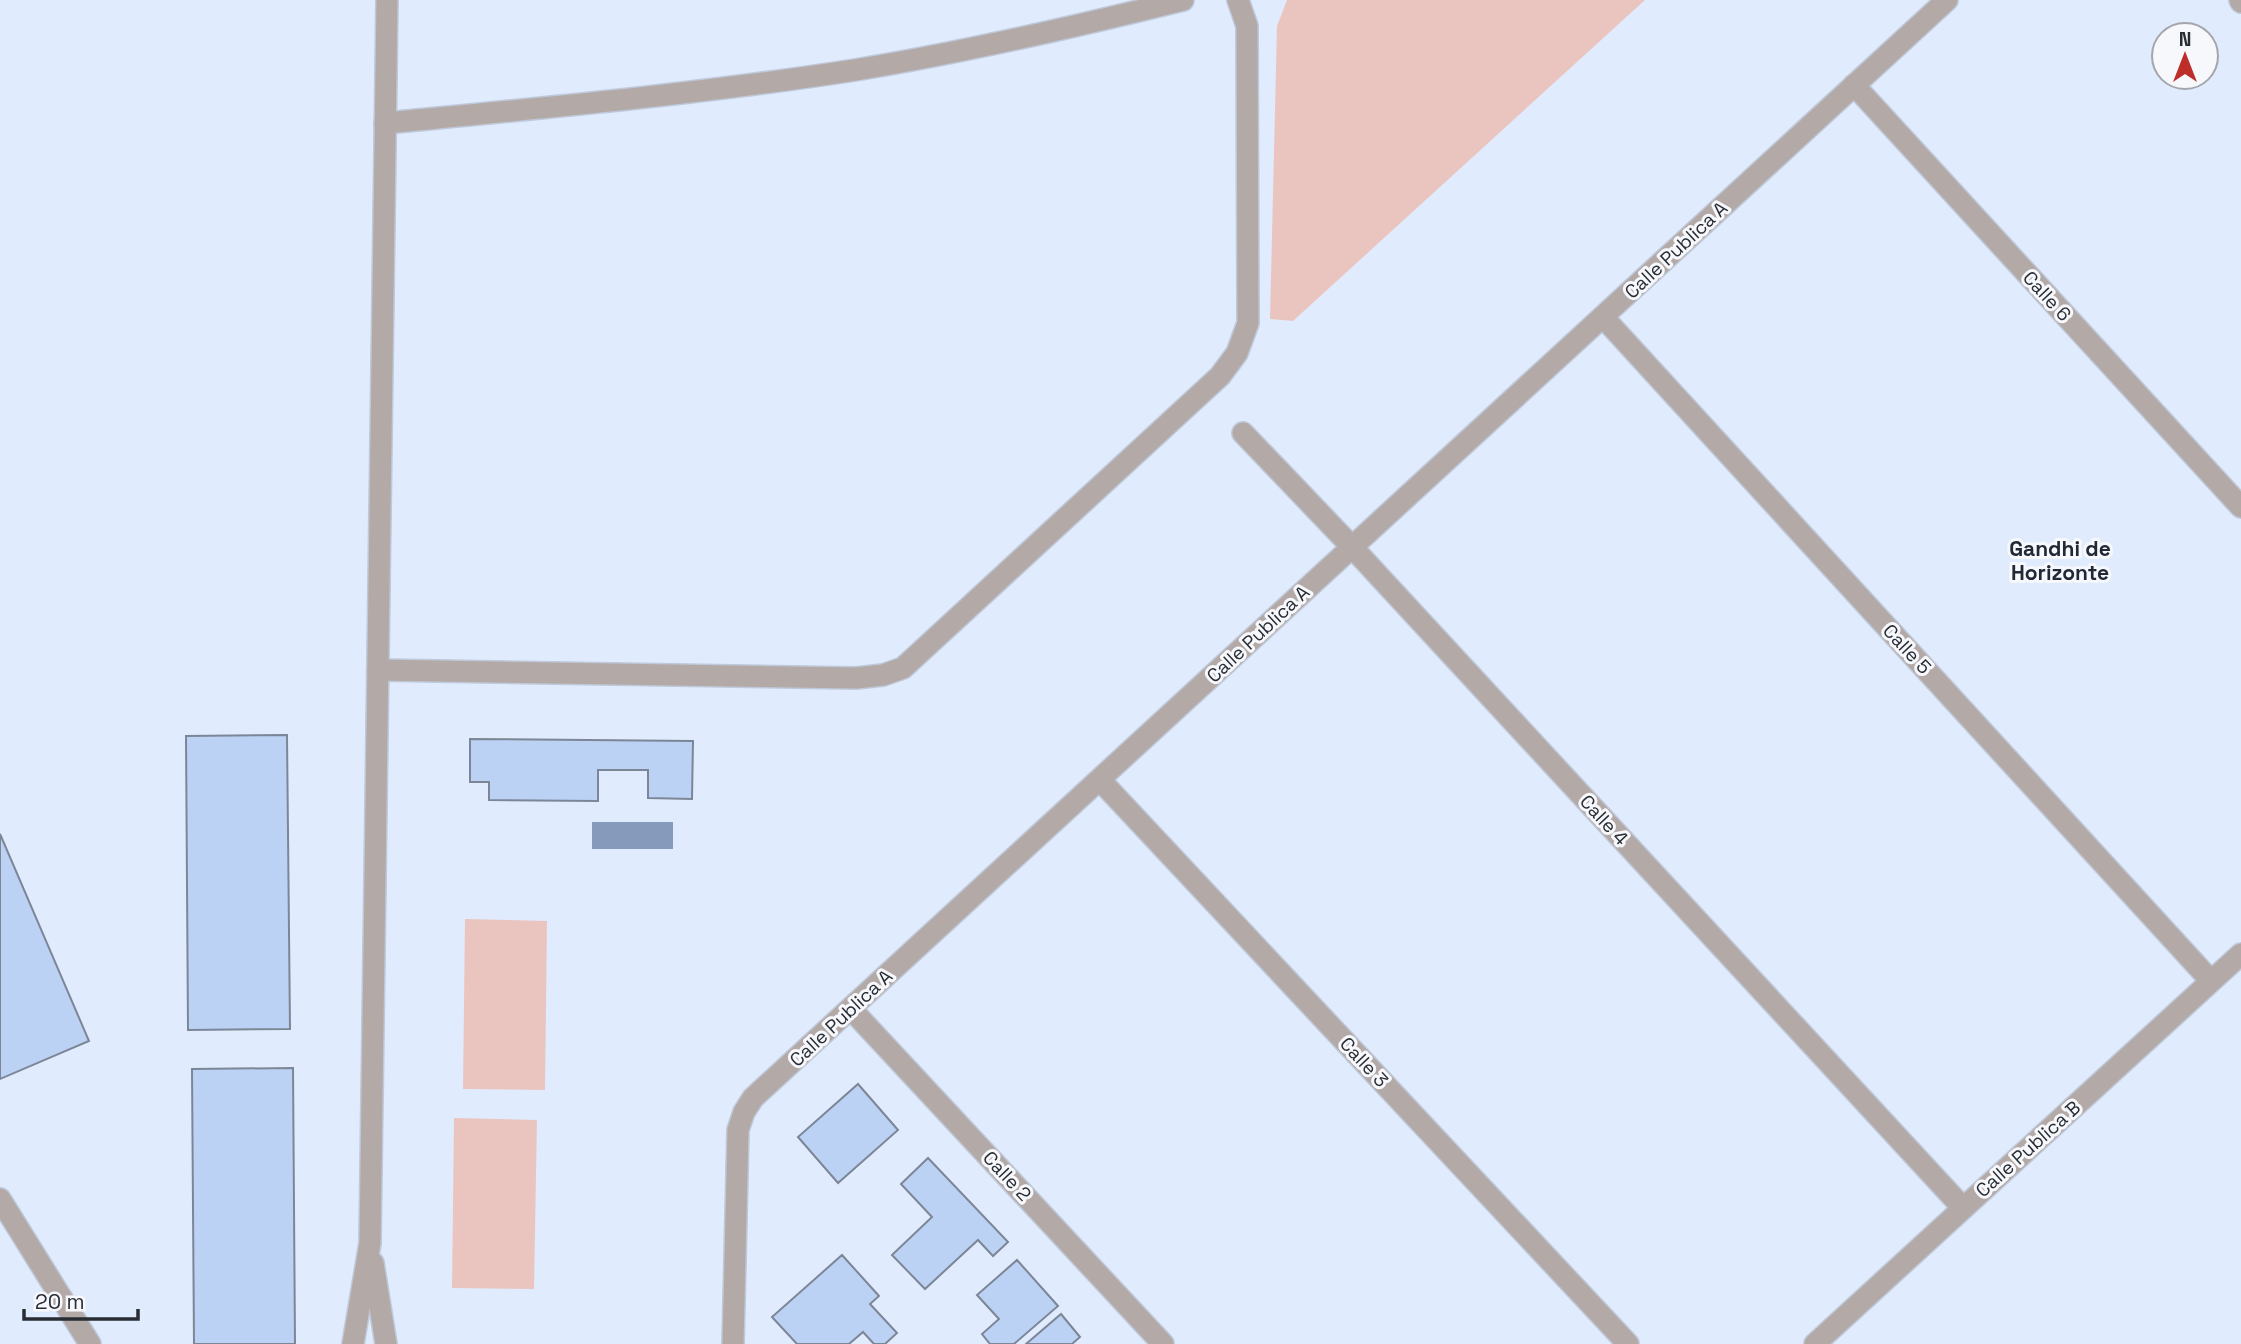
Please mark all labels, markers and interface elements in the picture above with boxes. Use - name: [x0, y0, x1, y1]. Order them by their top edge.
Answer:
- north arrow: [2150, 21, 2220, 91]
- text: N: [2179, 27, 2191, 52]
- street label: Calle Publica A: [1619, 196, 1733, 304]
- street label: Calle 6: [2017, 265, 2077, 327]
- district label: Gandhi de Horizonte: [2009, 535, 2111, 586]
- street label: Calle Publica A: [1201, 580, 1315, 688]
- street label: Calle 5: [1877, 619, 1937, 679]
- street label: Calle 4: [1574, 789, 1634, 851]
- street label: Calle Publica A: [784, 964, 898, 1072]
- street label: Calle 3: [1334, 1032, 1394, 1092]
- street label: Calle Publica B: [1970, 1095, 2086, 1203]
- street label: Calle 2: [977, 1146, 1037, 1206]
- scale bar: [24, 1278, 138, 1322]
- text: 20 m: [35, 1288, 85, 1315]

